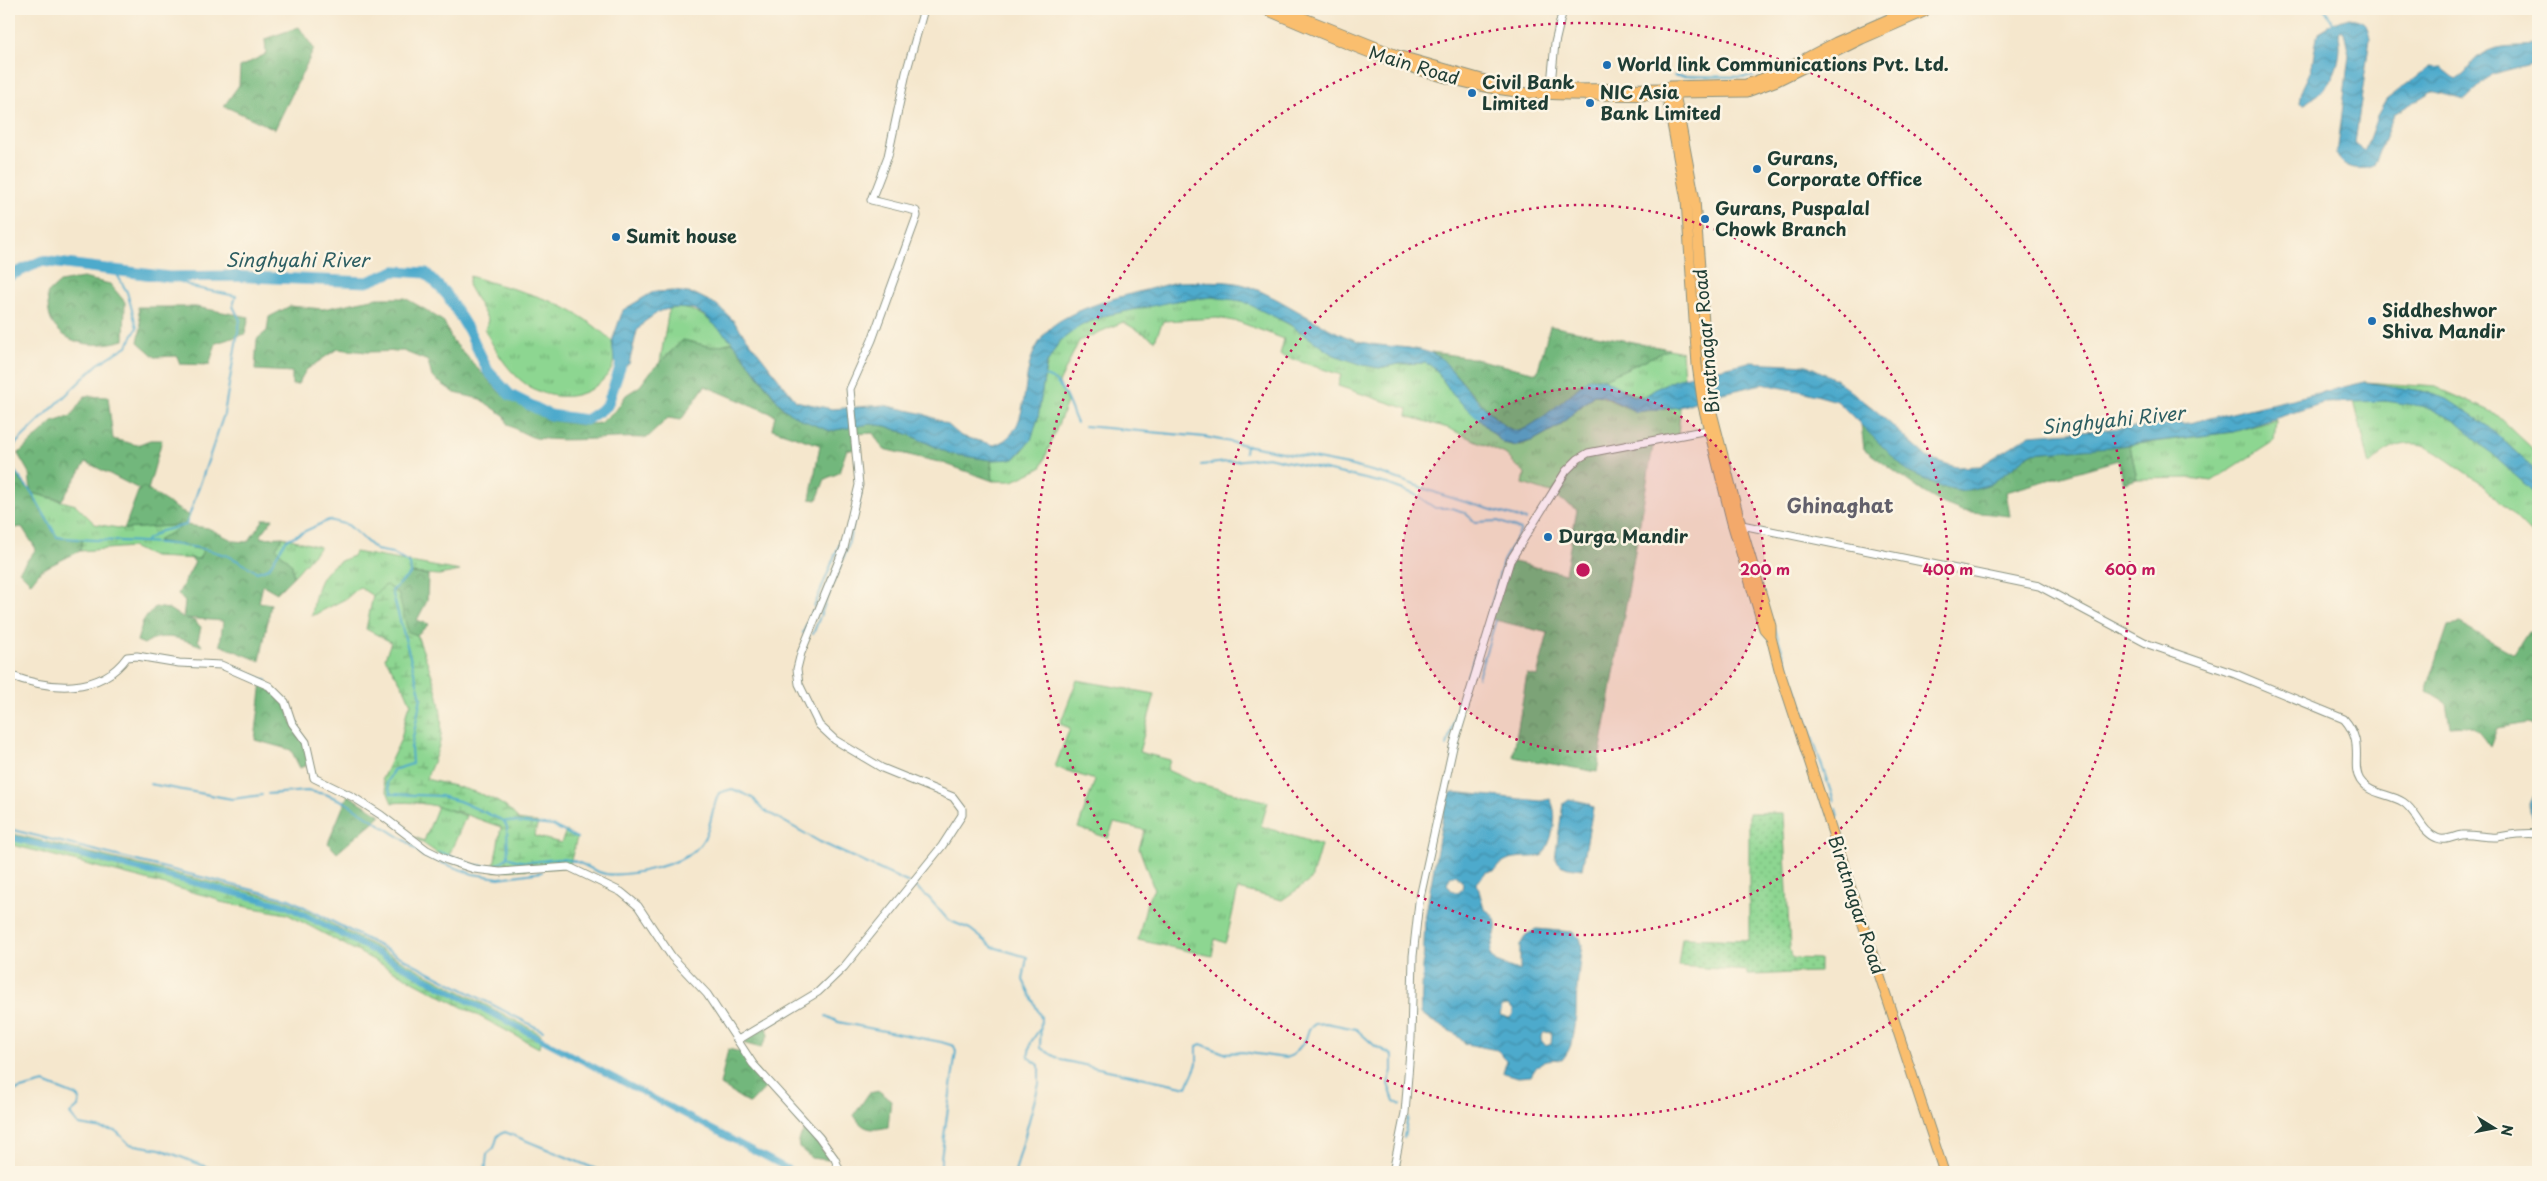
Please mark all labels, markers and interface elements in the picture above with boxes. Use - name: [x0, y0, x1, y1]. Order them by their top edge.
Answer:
- street label: Main Road: [1366, 38, 1463, 91]
- place label: World link Communications Pvt. Ltd.: [1617, 50, 1949, 77]
- marker: World link Communications Pvt. Ltd.: [1601, 59, 1613, 71]
- place label: Civil Bank Limited: [1482, 68, 1575, 116]
- place label: NIC Asia Bank Limited: [1600, 78, 1721, 126]
- marker: Civil Bank Limited: [1466, 87, 1478, 99]
- marker: NIC Asia Bank Limited: [1584, 97, 1596, 109]
- place label: Gurans, Corporate Office: [1767, 144, 1922, 192]
- marker: Gurans, Corporate Office: [1751, 163, 1763, 175]
- place label: Gurans, Puspalal Chowk Branch: [1715, 194, 1870, 242]
- marker: Gurans, Puspalal Chowk Branch: [1699, 213, 1711, 225]
- place label: Sumit house: [626, 222, 737, 249]
- marker: Sumit house: [610, 231, 622, 243]
- water label: Singhyahi River: [225, 245, 371, 273]
- street label: Biratnagar Road: [1686, 268, 1725, 415]
- place label: Siddheshwor Shiva Mandir: [2382, 296, 2506, 344]
- marker: Siddheshwor Shiva Mandir: [2366, 315, 2378, 327]
- water label: Singhyahi River: [2040, 397, 2188, 440]
- district label: Ghinaghat: [1786, 490, 1894, 520]
- place label: Durga Mandir: [1558, 522, 1689, 549]
- marker: Durga Mandir: [1542, 531, 1554, 543]
- text: 200 m: [1740, 557, 1790, 580]
- text: 400 m: [1923, 557, 1973, 580]
- text: 600 m: [2104, 557, 2156, 580]
- centre of rings: [1574, 561, 1592, 579]
- street label: Biratnagar Road: [1822, 831, 1893, 978]
- north arrow: [2470, 1104, 2520, 1154]
- text: N: [2496, 1123, 2519, 1138]

